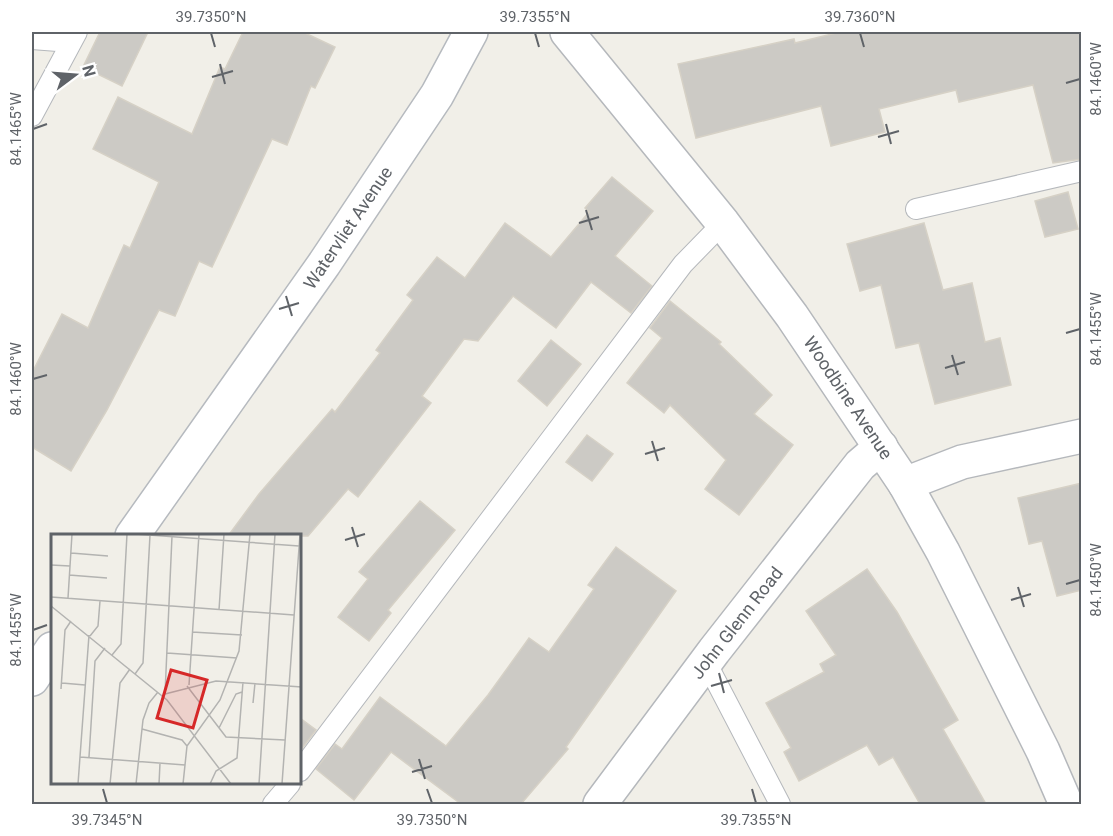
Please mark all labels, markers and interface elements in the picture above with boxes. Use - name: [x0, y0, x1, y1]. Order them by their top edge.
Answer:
- text: 39.7350°N: [176, 8, 246, 26]
- text: 39.7355°N: [500, 8, 570, 26]
- text: 39.7360°N: [825, 8, 895, 26]
- text: 84.1460°W: [1087, 42, 1105, 116]
- north arrow: [45, 45, 105, 105]
- text: N: [78, 63, 100, 79]
- text: 84.1465°W: [7, 92, 25, 166]
- street label: Watervliet Avenue: [299, 162, 396, 293]
- text: 84.1455°W: [1087, 292, 1105, 366]
- street label: Woodbine Avenue: [800, 332, 897, 463]
- text: 84.1460°W: [7, 342, 25, 416]
- inset map: [51, 534, 302, 785]
- text: 84.1450°W: [1087, 543, 1105, 617]
- street label: John Glenn Road: [686, 563, 787, 683]
- text: 84.1455°W: [7, 593, 25, 667]
- text: 39.7345°N: [72, 811, 142, 829]
- text: 39.7350°N: [397, 811, 467, 829]
- text: 39.7355°N: [721, 811, 791, 829]

